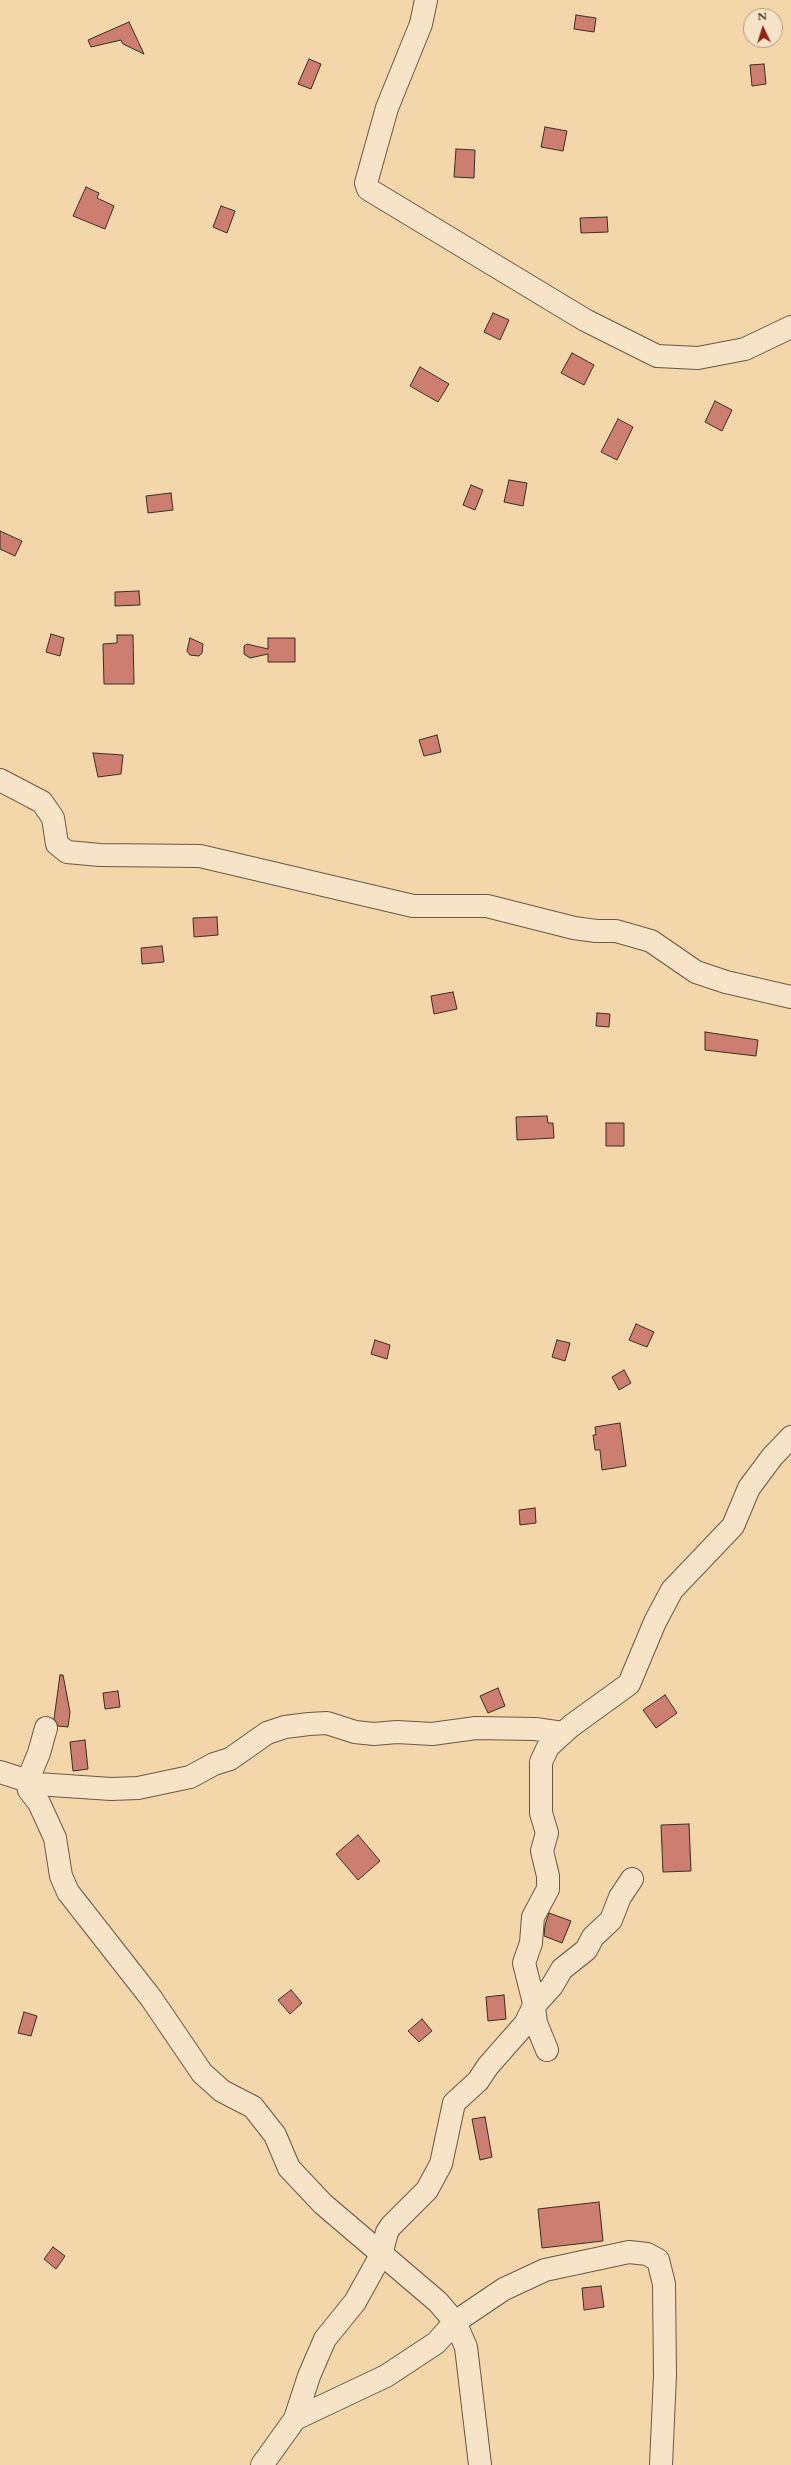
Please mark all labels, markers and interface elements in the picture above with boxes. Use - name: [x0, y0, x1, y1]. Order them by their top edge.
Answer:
- north arrow: [743, 8, 783, 48]
- text: N: [757, 9, 767, 24]

